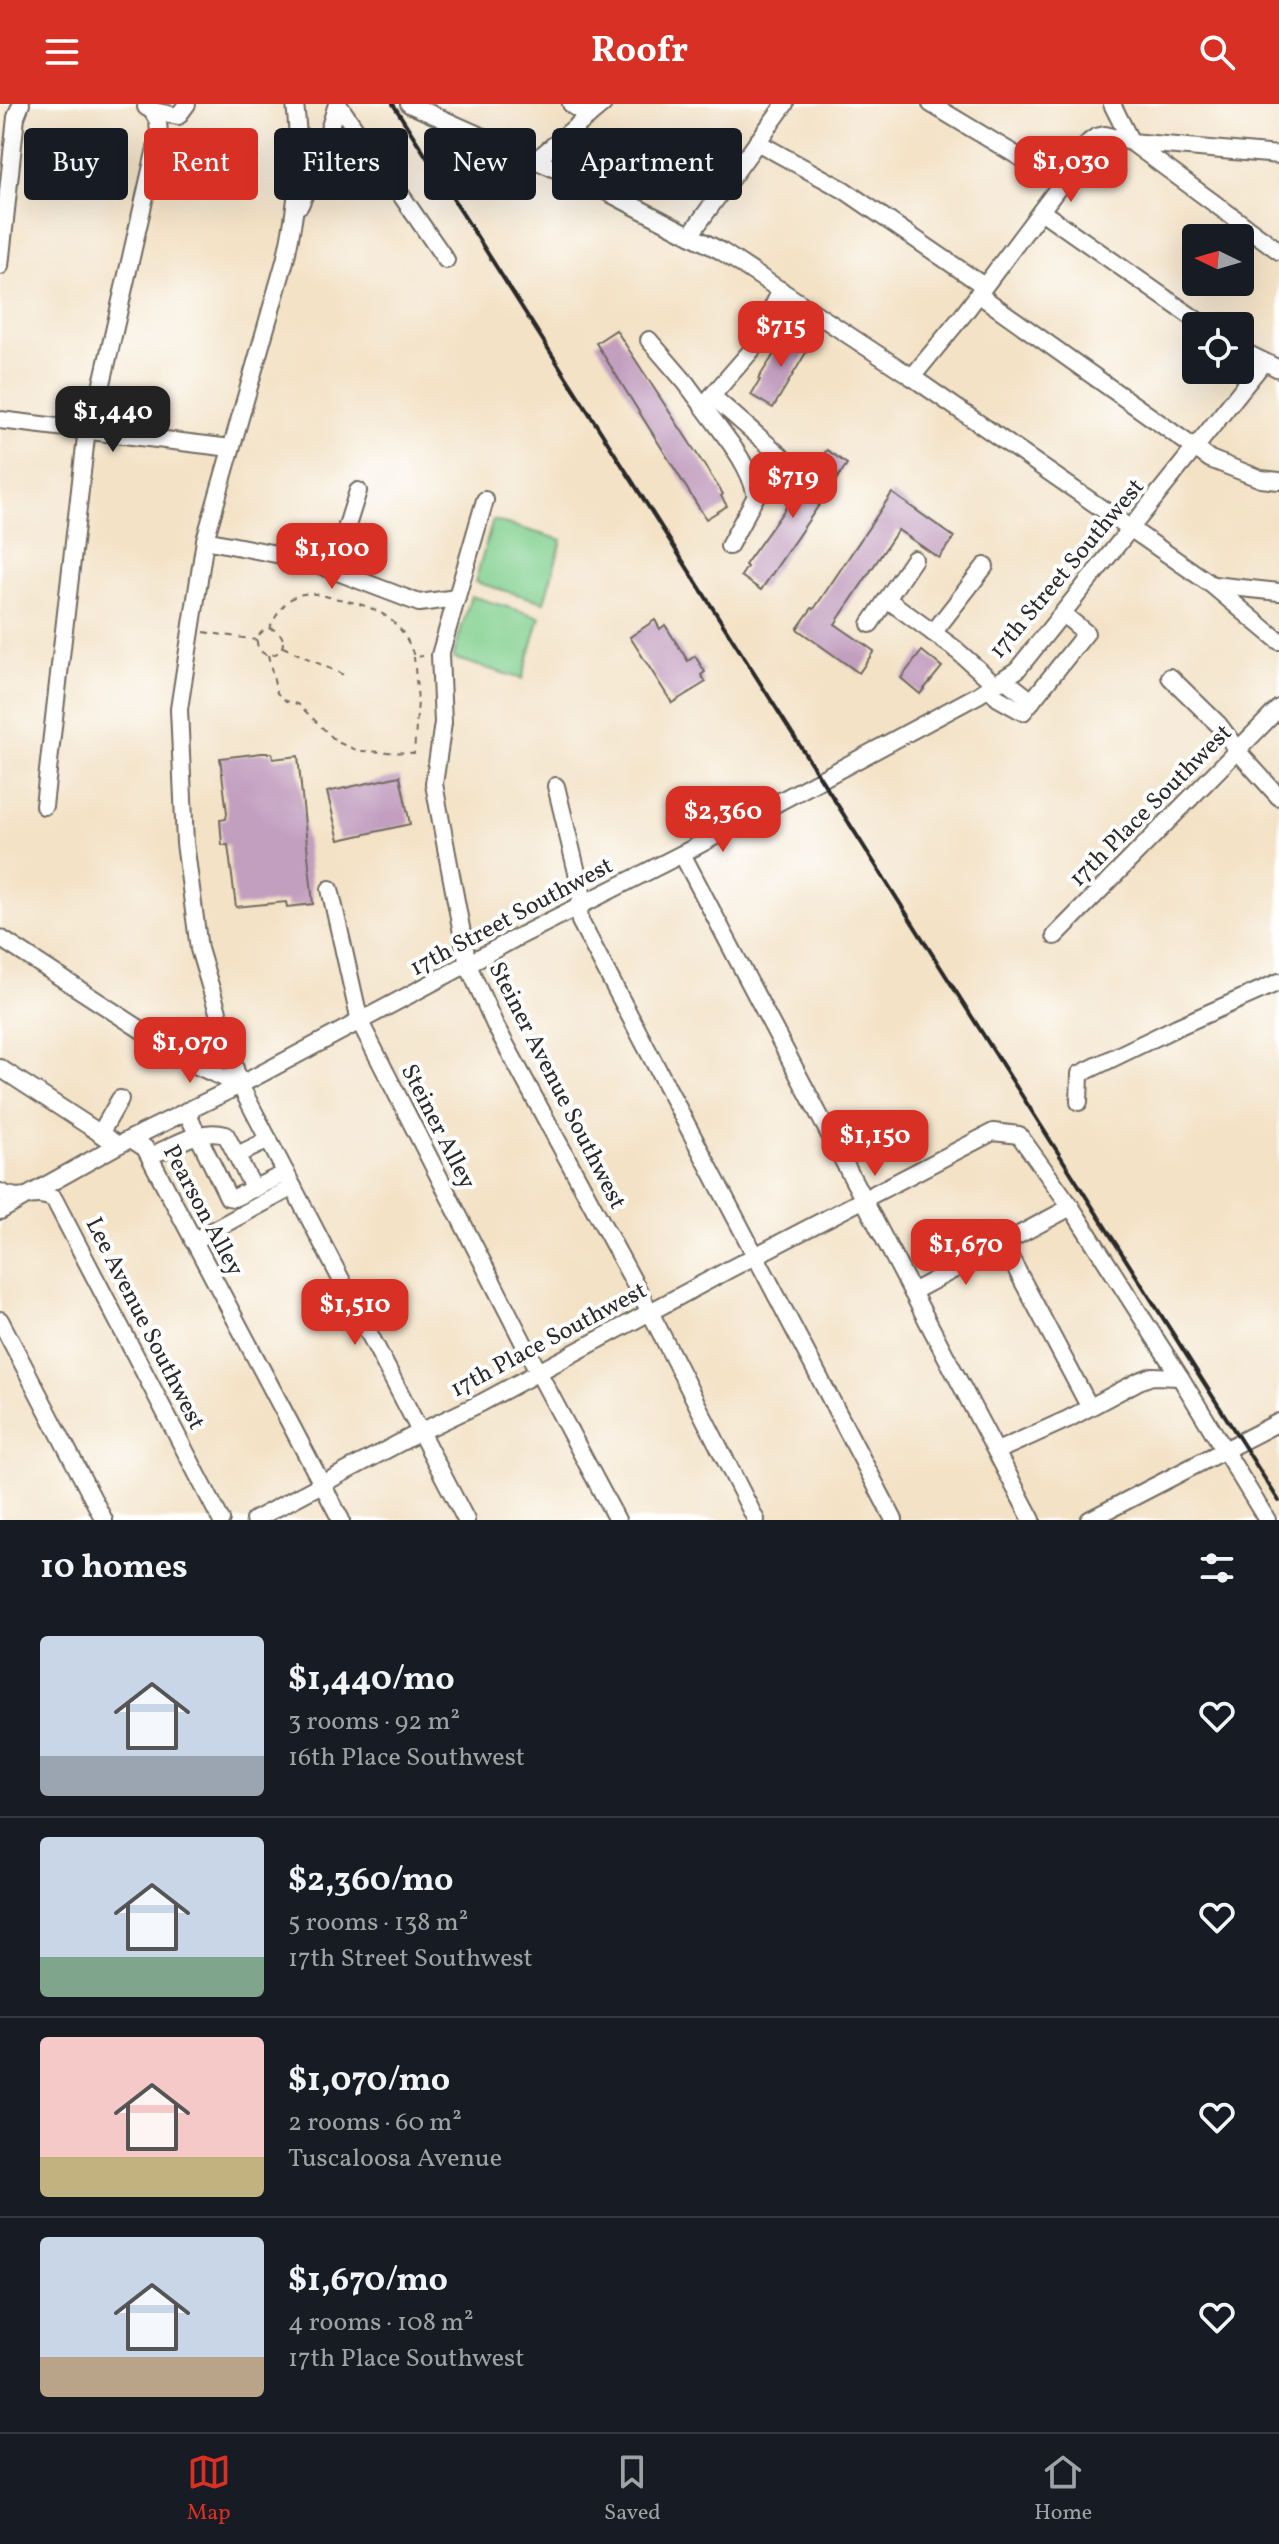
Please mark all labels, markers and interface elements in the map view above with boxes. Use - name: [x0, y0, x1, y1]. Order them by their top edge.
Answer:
- text: Roofr: [591, 27, 688, 77]
- icon: menu: [40, 30, 84, 74]
- icon: search: [1195, 30, 1239, 74]
- chip: Buy: [24, 128, 128, 200]
- chip: Rent: [144, 128, 258, 200]
- chip: Filters: [274, 128, 408, 200]
- chip: New: [424, 128, 536, 200]
- chip: Apartment: [552, 128, 742, 200]
- pin: $1,030: [1006, 136, 1136, 204]
- text: $1,030: [1032, 144, 1110, 180]
- north arrow: [1182, 224, 1254, 296]
- map controls: [1182, 224, 1254, 384]
- pin: $715: [734, 301, 828, 369]
- text: $715: [756, 309, 806, 345]
- button: locate: [1182, 312, 1254, 384]
- pin: $1,440: [48, 386, 178, 454]
- text: $1,440: [73, 394, 153, 430]
- pin: $719: [746, 452, 840, 520]
- text: $719: [767, 460, 819, 496]
- street label: 17th Street Southwest: [982, 472, 1153, 667]
- pin: $1,100: [267, 523, 397, 591]
- text: $1,100: [294, 531, 370, 567]
- street label: 17th Place Southwest: [1062, 717, 1241, 896]
- pin: $2,360: [658, 786, 788, 854]
- text: $2,360: [684, 794, 762, 830]
- street label: 17th Street Southwest: [404, 850, 620, 986]
- street label: Steiner Avenue Southwest: [479, 956, 633, 1216]
- pin: $1,070: [125, 1017, 255, 1085]
- text: $1,070: [152, 1025, 228, 1061]
- street label: Steiner Alley: [391, 1059, 483, 1195]
- pin: $1,150: [810, 1110, 940, 1178]
- text: $1,150: [839, 1118, 911, 1154]
- street label: Pearson Alley: [153, 1139, 251, 1283]
- street label: Lee Avenue Southwest: [76, 1212, 212, 1436]
- pin: $1,670: [901, 1219, 1031, 1287]
- text: $1,670: [929, 1227, 1003, 1263]
- street label: 17th Place Southwest: [445, 1275, 653, 1407]
- pin: $1,510: [290, 1279, 420, 1347]
- text: $1,510: [319, 1287, 391, 1323]
- text: 10 homes: [40, 1545, 188, 1592]
- icon: filters: [1195, 1546, 1239, 1590]
- text: $1,440/mo: [288, 1657, 455, 1704]
- icon: home: [104, 1668, 200, 1764]
- icon: heart: [1195, 1694, 1239, 1738]
- text: 3 rooms · 92 m²: [288, 1704, 460, 1740]
- text: 16th Place Southwest: [288, 1740, 525, 1776]
- text: $2,360/mo: [288, 1858, 454, 1905]
- icon: home: [104, 1869, 200, 1965]
- icon: heart: [1195, 1895, 1239, 1939]
- text: 5 rooms · 138 m²: [288, 1905, 468, 1941]
- text: 17th Street Southwest: [288, 1941, 533, 1977]
- text: $1,070/mo: [288, 2058, 450, 2105]
- icon: home: [104, 2069, 200, 2165]
- icon: heart: [1195, 2095, 1239, 2139]
- text: 2 rooms · 60 m²: [288, 2105, 462, 2141]
- text: Tuscaloosa Avenue: [288, 2141, 502, 2177]
- text: $1,670/mo: [288, 2258, 448, 2305]
- icon: home: [104, 2269, 200, 2365]
- icon: heart: [1195, 2295, 1239, 2339]
- text: 4 rooms · 108 m²: [288, 2305, 474, 2341]
- text: 17th Place Southwest: [288, 2341, 524, 2377]
- tab: Map: [187, 2450, 231, 2529]
- tab: Saved: [604, 2450, 661, 2529]
- tab: Home: [1034, 2450, 1092, 2529]

